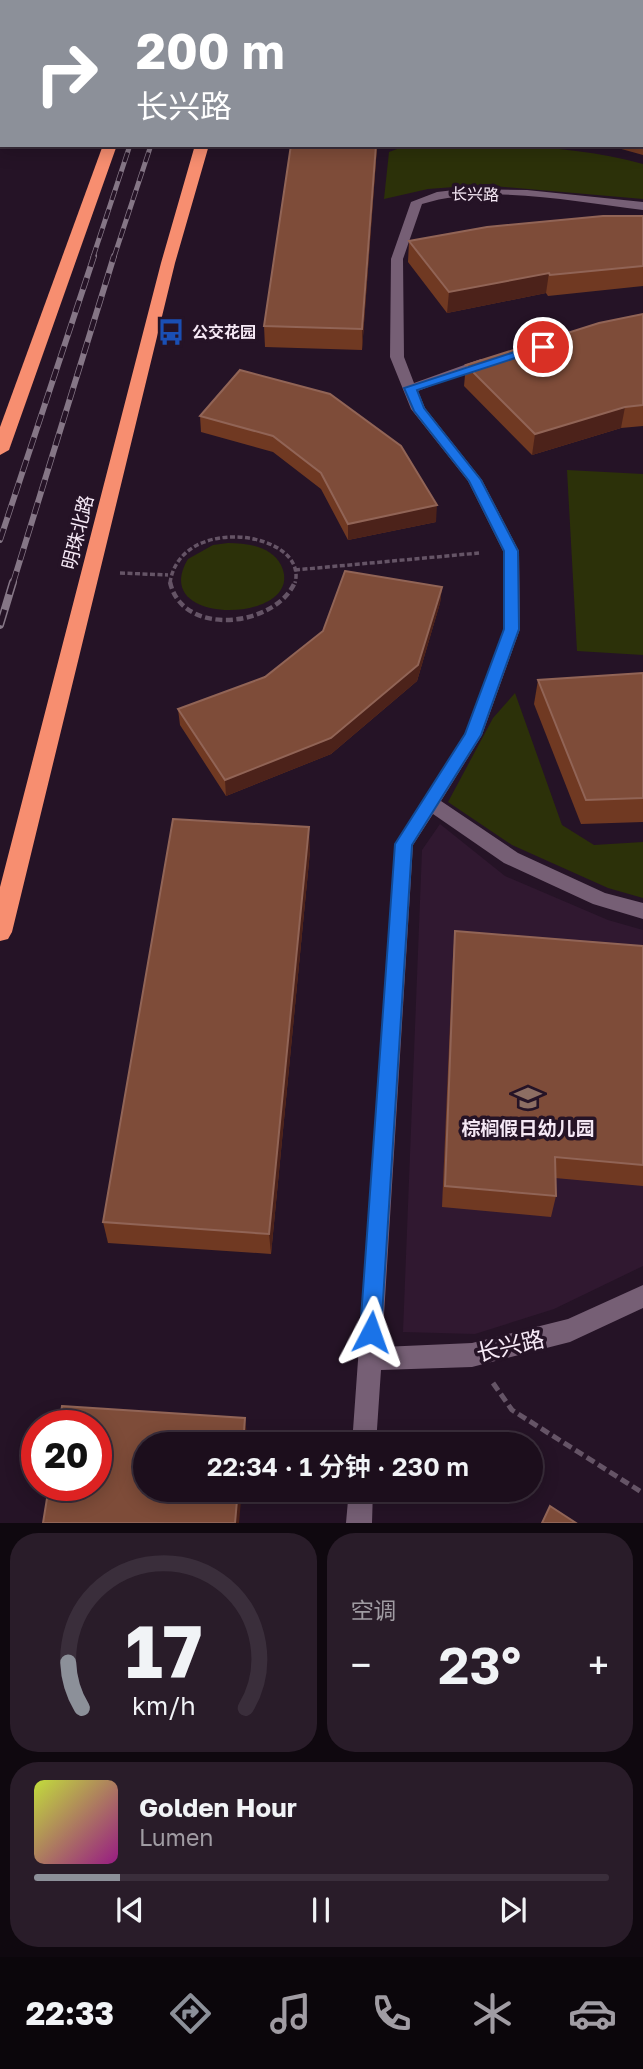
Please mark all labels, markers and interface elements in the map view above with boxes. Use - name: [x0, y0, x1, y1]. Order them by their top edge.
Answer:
- text: 200 m: [136, 21, 285, 80]
- icon: right: [21, 28, 112, 119]
- text: 长兴路: [136, 87, 232, 125]
- street label: 长兴路: [451, 184, 499, 204]
- bus stop icon: 公交花园: [156, 317, 186, 347]
- pin: [513, 317, 573, 377]
- place label: 公交花园: [192, 322, 256, 342]
- icon: arrive: [524, 328, 562, 366]
- street label: 明珠北路: [57, 492, 97, 572]
- school or university icon: 棕榈假日幼儿园: [513, 1083, 543, 1113]
- place label: 棕榈假日幼儿园: [461, 1116, 595, 1139]
- position arrow: [334, 1295, 408, 1369]
- street label: 长兴路: [473, 1324, 547, 1366]
- speed limit sign: 20: [21, 1410, 112, 1501]
- text: 22:34 · 1 分钟 · 230 m: [207, 1451, 469, 1482]
- text: 空调: [351, 1596, 397, 1624]
- text: 17: [125, 1608, 202, 1695]
- text: 23°: [438, 1633, 521, 1695]
- text: −: [351, 1642, 371, 1687]
- text: +: [588, 1642, 609, 1687]
- text: km/h: [131, 1690, 195, 1721]
- text: Golden Hour: [139, 1792, 297, 1823]
- text: Lumen: [139, 1823, 213, 1851]
- icon: previous: [111, 1891, 149, 1929]
- icon: pause: [302, 1891, 340, 1929]
- icon: next: [494, 1891, 532, 1929]
- icon: directions: [166, 1989, 215, 2038]
- icon: music: [266, 1989, 315, 2038]
- icon: phone: [367, 1989, 416, 2038]
- icon: climate: [468, 1989, 517, 2038]
- icon: car: [568, 1989, 617, 2038]
- text: 22:33: [26, 1994, 114, 2032]

